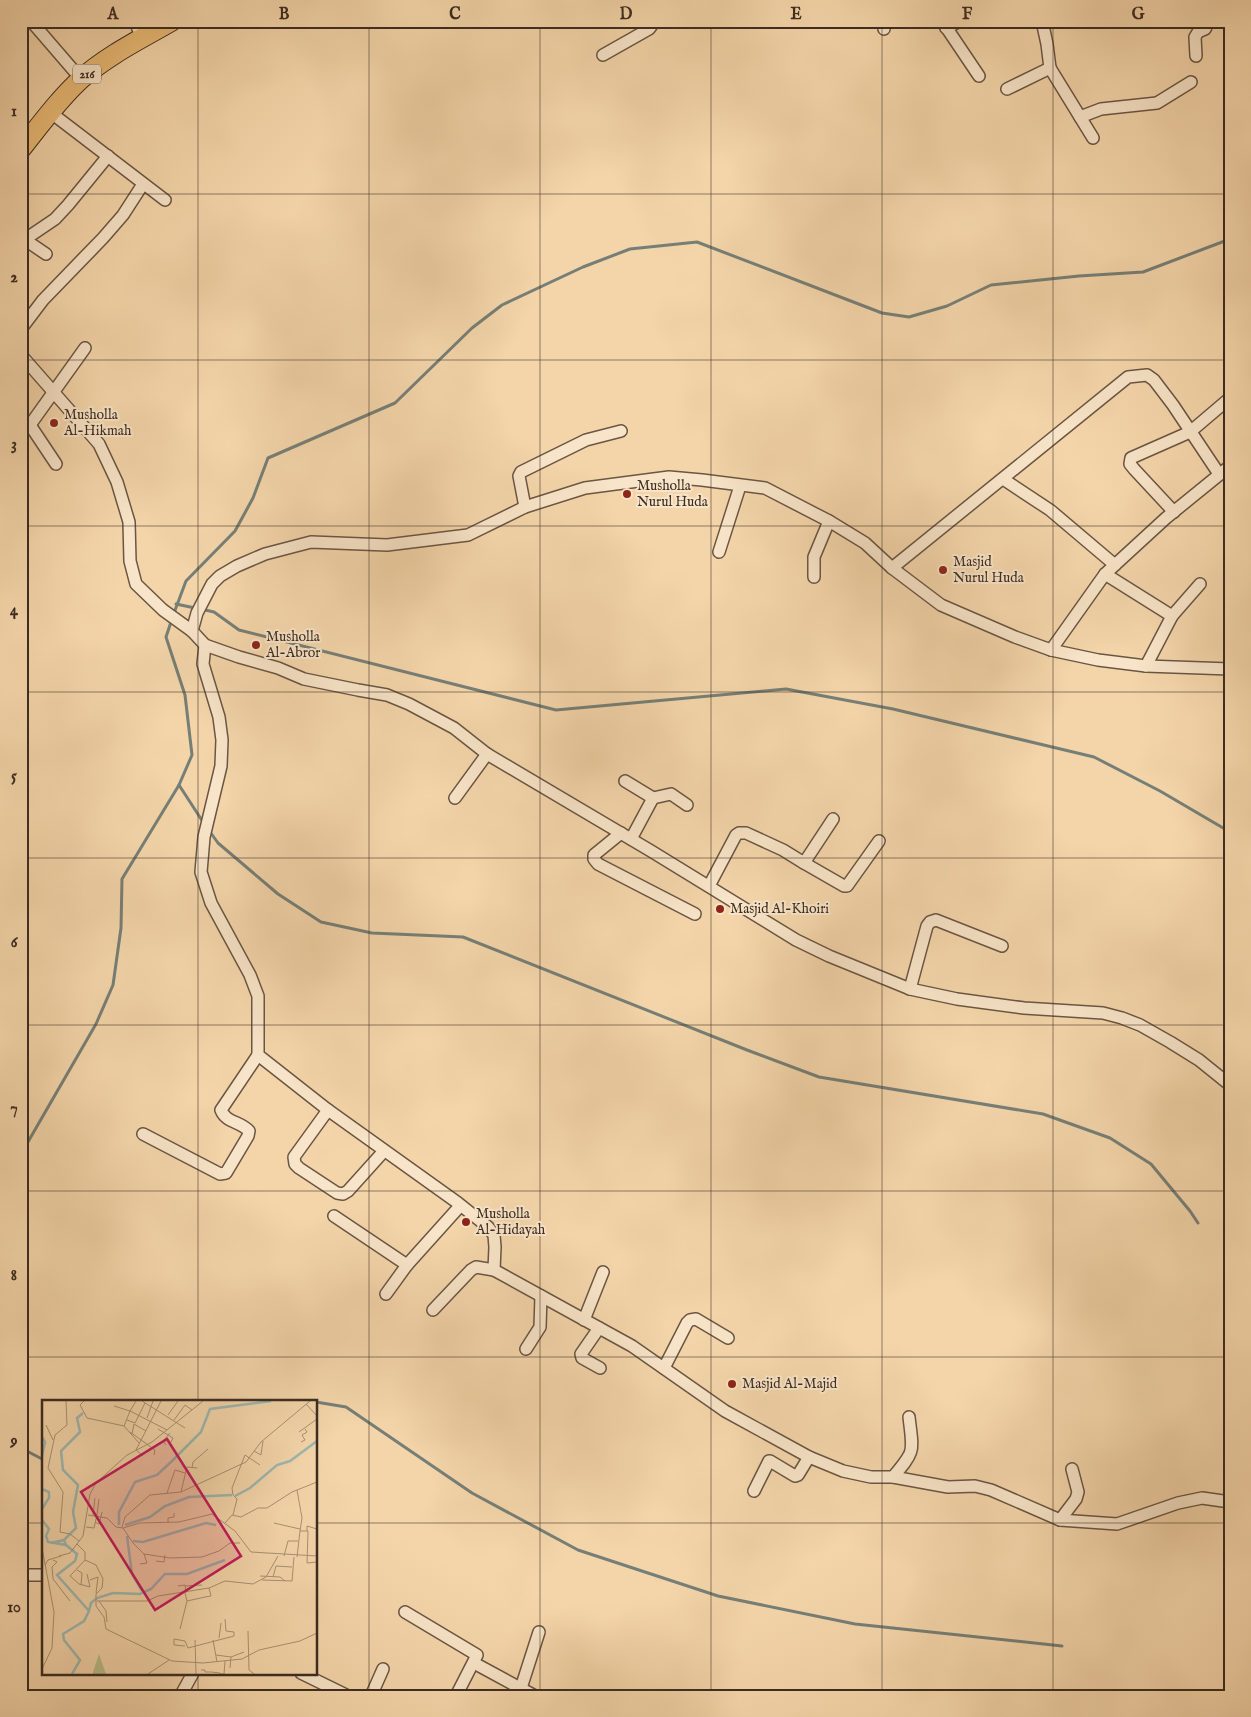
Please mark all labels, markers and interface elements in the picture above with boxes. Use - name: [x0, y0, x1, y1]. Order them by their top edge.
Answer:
- text: A: [107, 5, 120, 25]
- text: B: [279, 5, 290, 25]
- text: C: [449, 5, 461, 25]
- text: D: [620, 5, 633, 25]
- text: E: [790, 5, 802, 25]
- text: F: [962, 5, 973, 25]
- text: G: [1132, 5, 1145, 25]
- road number: 216: [73, 64, 101, 84]
- text: 1: [11, 102, 17, 122]
- text: 2: [10, 268, 18, 288]
- place label: Musholla Al-Hikmah: [63, 406, 132, 440]
- marker: Musholla Al-Hikmah: [48, 417, 60, 429]
- text: 3: [11, 435, 17, 455]
- place label: Musholla Nurul Huda: [637, 477, 709, 511]
- marker: Musholla Nurul Huda: [621, 488, 633, 500]
- place label: Masjid Nurul Huda: [953, 553, 1025, 587]
- marker: Masjid Nurul Huda: [937, 564, 949, 576]
- text: 4: [10, 601, 19, 621]
- place label: Musholla Al-Abror: [265, 628, 321, 662]
- marker: Musholla Al-Abror: [250, 639, 262, 651]
- text: 5: [11, 767, 17, 787]
- place label: Masjid Al-Khoiri: [730, 900, 829, 918]
- marker: Masjid Al-Khoiri: [714, 903, 726, 915]
- text: 6: [11, 933, 19, 953]
- text: 7: [10, 1099, 18, 1119]
- place label: Musholla Al-Hidayah: [475, 1205, 546, 1239]
- marker: Musholla Al-Hidayah: [460, 1216, 472, 1228]
- text: 8: [11, 1266, 17, 1286]
- place label: Masjid Al-Majid: [742, 1375, 838, 1393]
- marker: Masjid Al-Majid: [726, 1378, 738, 1390]
- inset map: [42, 1400, 318, 1674]
- text: 9: [10, 1432, 18, 1452]
- text: 10: [7, 1598, 21, 1618]

